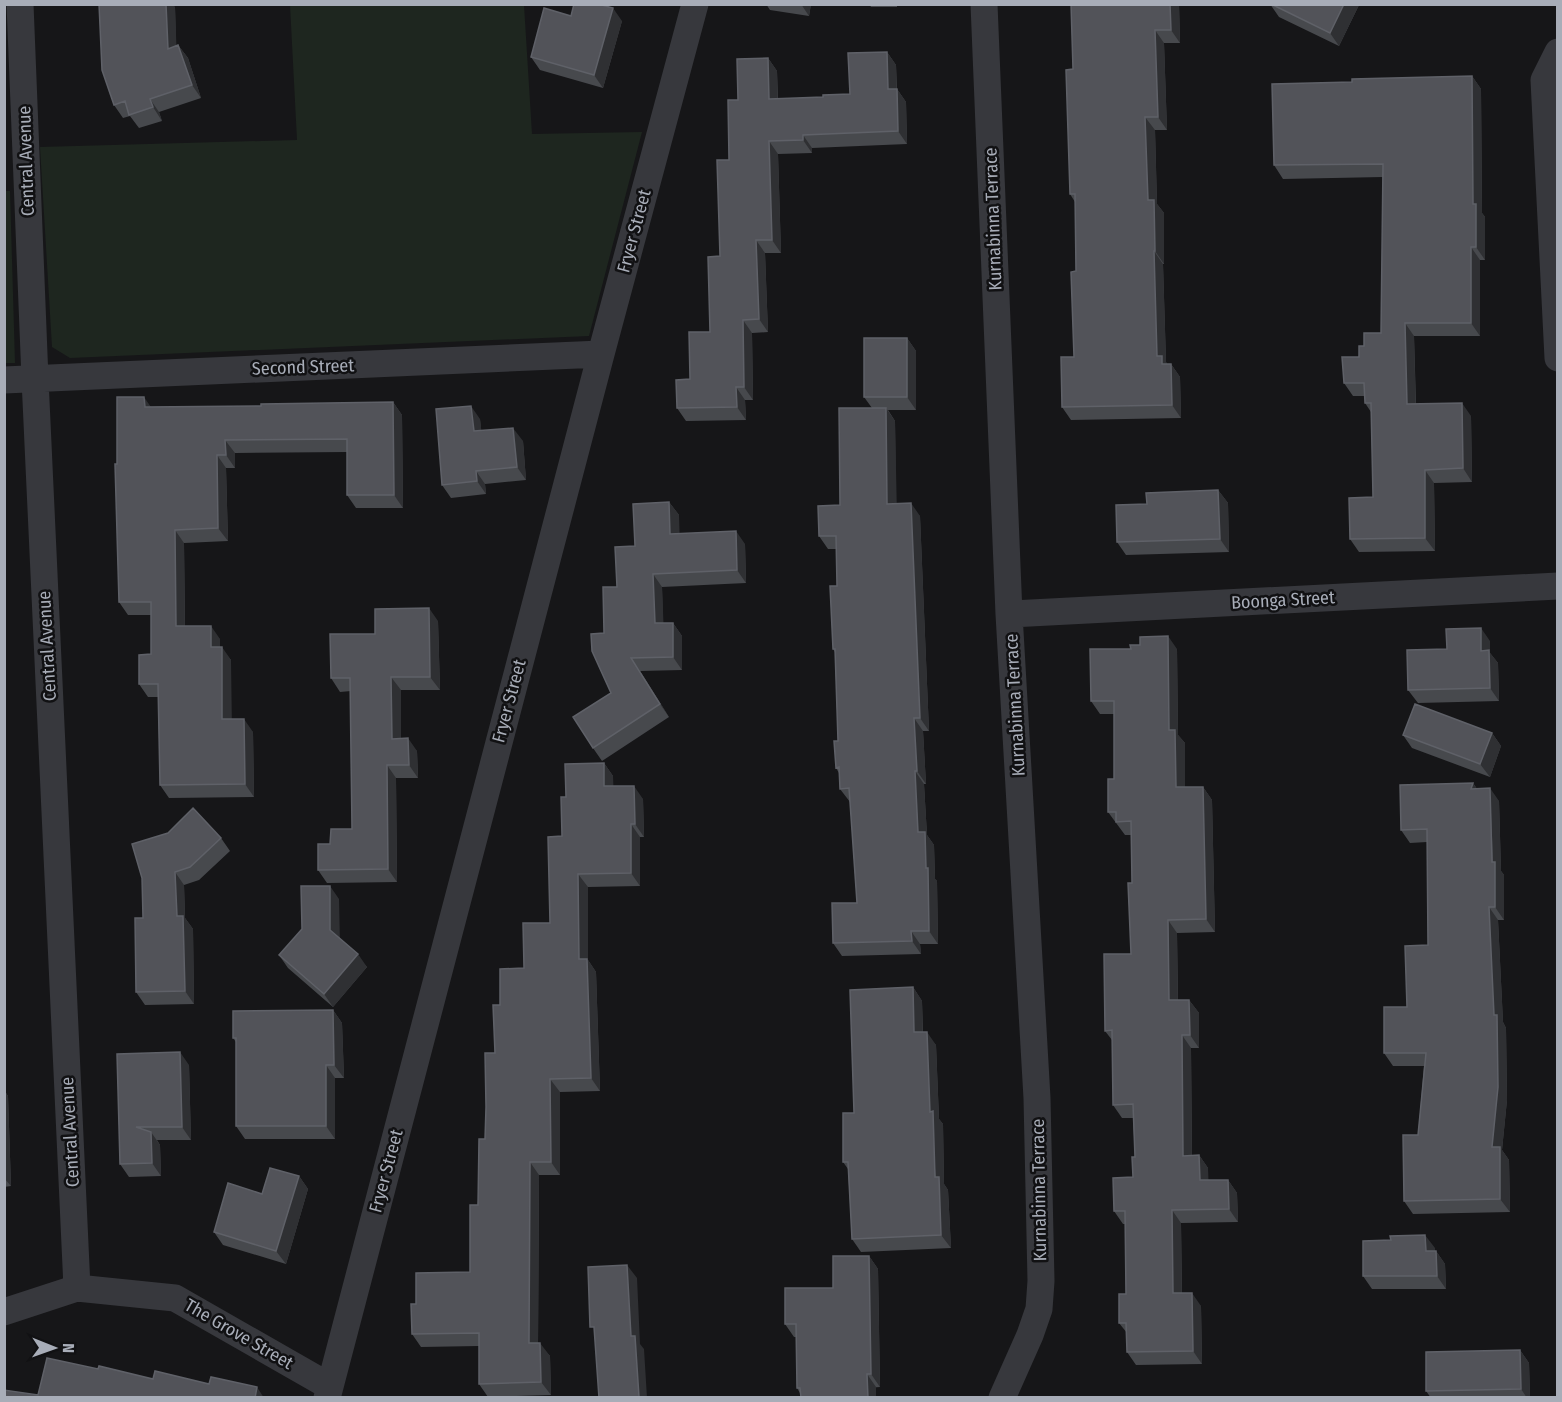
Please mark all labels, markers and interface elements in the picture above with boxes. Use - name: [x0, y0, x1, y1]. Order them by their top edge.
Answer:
- street label: Central Avenue: [13, 105, 39, 217]
- street label: Kurnabinna Terrace: [980, 147, 1006, 291]
- street label: Fryer Street: [612, 187, 656, 275]
- street label: Second Street: [252, 354, 355, 380]
- street label: Boonga Street: [1231, 586, 1335, 614]
- street label: Central Avenue: [33, 590, 61, 702]
- street label: Kurnabinna Terrace: [1000, 633, 1030, 777]
- street label: Fryer Street: [487, 657, 531, 745]
- street label: Central Avenue: [56, 1076, 84, 1188]
- street label: Kurnabinna Terrace: [1027, 1118, 1051, 1262]
- street label: Fryer Street: [364, 1127, 408, 1215]
- street label: The Grove Street: [181, 1294, 297, 1374]
- north arrow: [24, 1318, 84, 1378]
- text: N: [59, 1343, 78, 1353]

